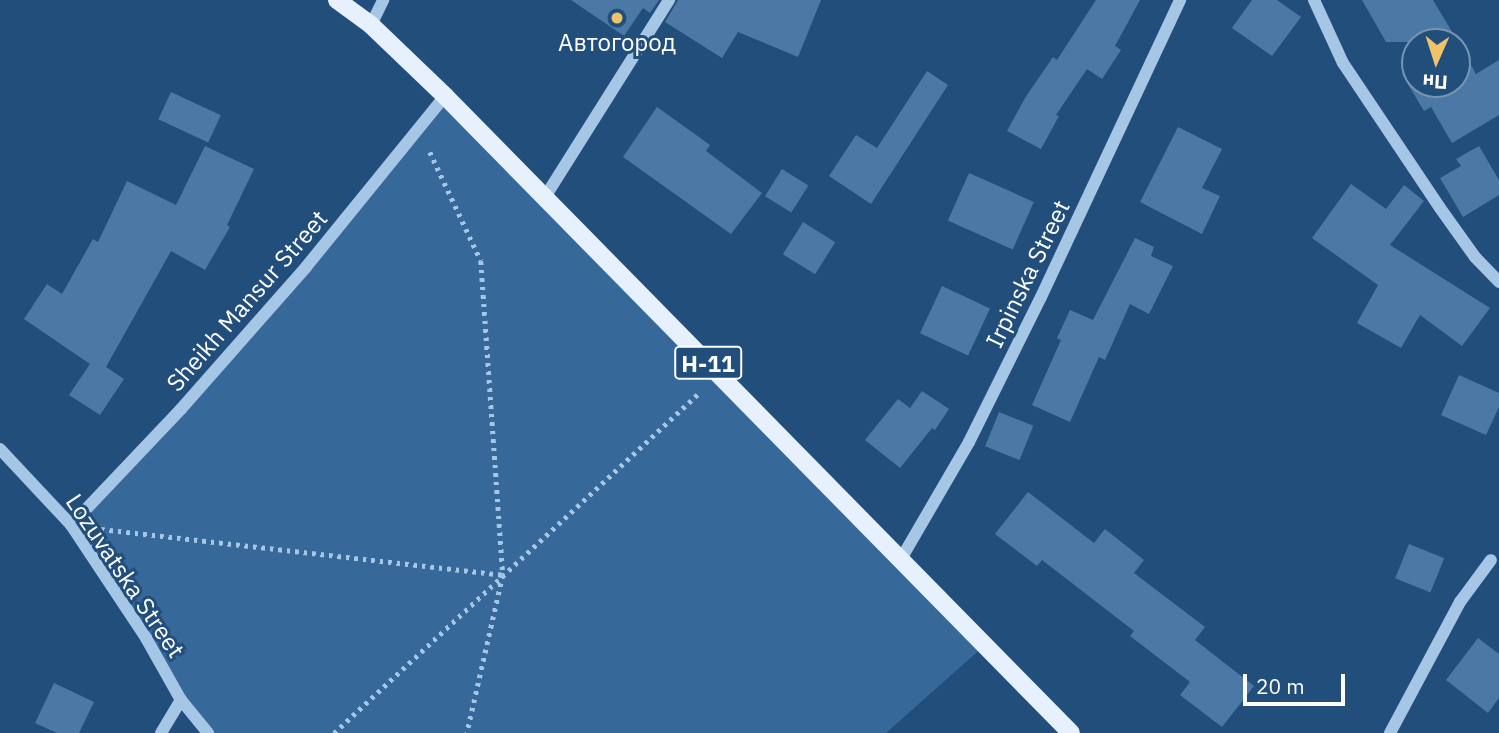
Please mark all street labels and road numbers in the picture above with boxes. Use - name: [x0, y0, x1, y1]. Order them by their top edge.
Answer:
- street label: Irpinska Street: [980, 196, 1076, 352]
- street label: Sheikh Mansur Street: [161, 205, 333, 397]
- road number: Н-11: [673, 344, 743, 382]
- street label: Lozuvatska Street: [60, 489, 190, 663]

